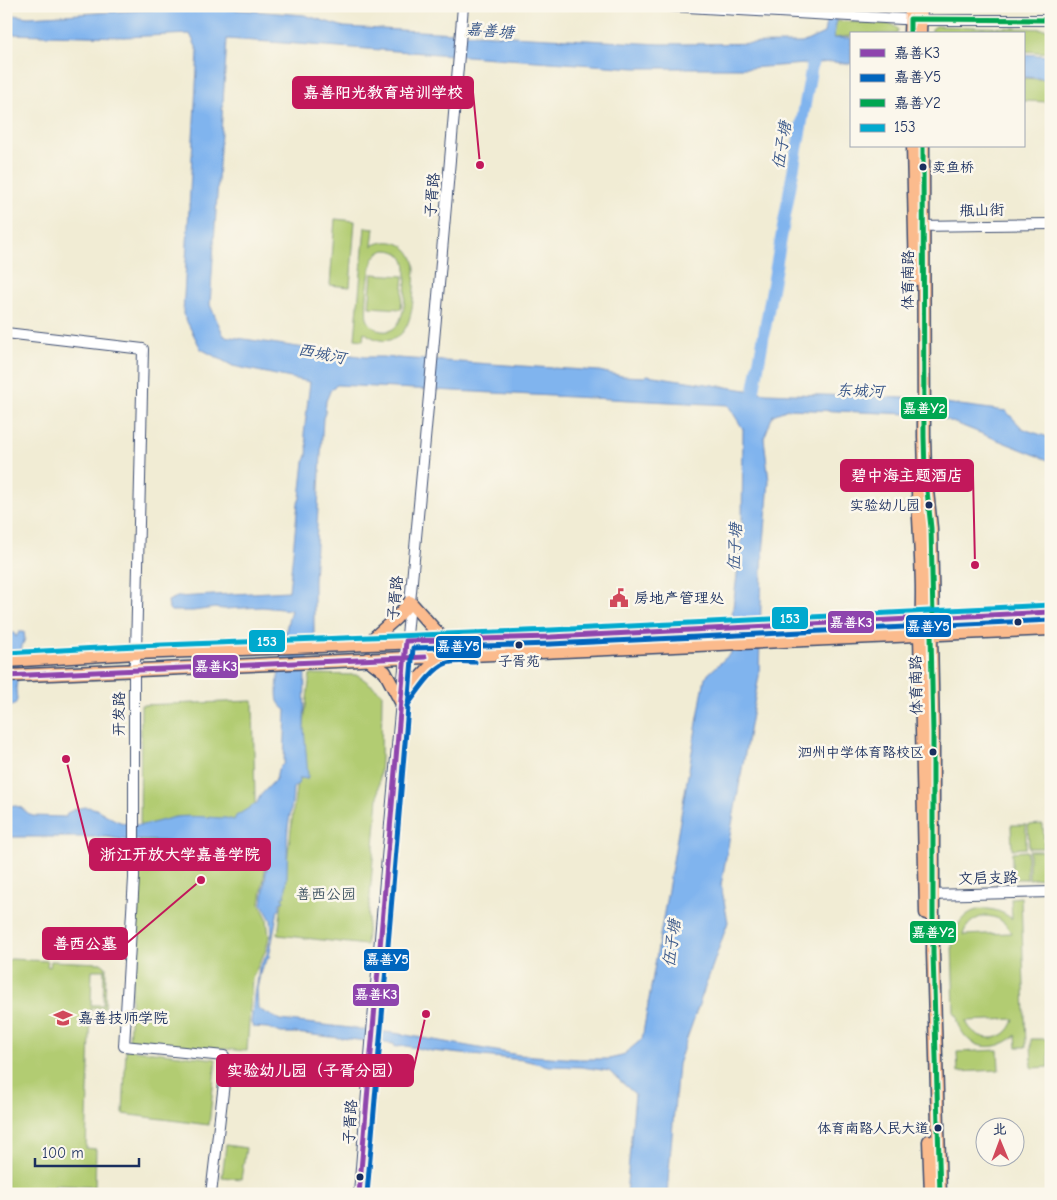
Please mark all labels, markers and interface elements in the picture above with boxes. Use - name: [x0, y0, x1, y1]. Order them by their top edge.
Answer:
- water label: 嘉善塘: [465, 20, 517, 42]
- legend: [850, 32, 1024, 148]
- text: 嘉善K3: [894, 44, 940, 62]
- text: 嘉善Y5: [894, 68, 941, 86]
- callout: 嘉善阳光教育培训学校: [293, 77, 473, 108]
- text: 嘉善阳光教育培训学校: [303, 84, 463, 102]
- text: 嘉善Y2: [894, 94, 941, 112]
- water label: 伍子塘: [769, 118, 795, 170]
- text: 153: [894, 118, 916, 136]
- place label: 卖鱼桥: [932, 159, 974, 176]
- marker: 卖鱼桥: [918, 162, 928, 172]
- street label: 子胥路: [421, 172, 443, 218]
- street label: 甁山街: [959, 201, 1005, 219]
- street label: 体育南路: [899, 250, 917, 310]
- water label: 西城河: [297, 341, 350, 368]
- water label: 东城河: [836, 381, 887, 401]
- line badge: 嘉善Y2: [900, 396, 948, 420]
- text: 嘉善Y2: [902, 400, 946, 417]
- callout: 碧中海主题酒店: [841, 460, 973, 491]
- text: 碧中海主题酒店: [851, 467, 963, 485]
- place label: 实验幼儿园: [850, 497, 920, 514]
- marker: 实验幼儿园: [924, 500, 934, 510]
- water label: 伍子塘: [725, 521, 745, 571]
- street label: 子胥路: [384, 575, 406, 621]
- public building icon: 房地产管理处: [608, 587, 630, 609]
- place label: 房地产管理处: [634, 589, 724, 607]
- line badge: 153: [771, 606, 809, 630]
- text: 153: [780, 610, 800, 627]
- line badge: 嘉善K3: [827, 610, 875, 634]
- text: 嘉善K3: [830, 614, 872, 631]
- line badge: 嘉善Y5: [905, 614, 952, 638]
- unlabelled marker: [1013, 617, 1023, 627]
- text: 嘉善Y5: [906, 618, 950, 635]
- line badge: 153: [248, 629, 286, 653]
- text: 153: [257, 633, 277, 650]
- line badge: 嘉善Y5: [435, 635, 482, 659]
- text: 嘉善Y5: [436, 638, 480, 655]
- marker: 子胥苑: [514, 640, 524, 650]
- place label: 子胥苑: [498, 653, 540, 670]
- line badge: 嘉善K3: [192, 654, 239, 679]
- street label: 体育南路: [906, 655, 926, 715]
- text: 嘉善K3: [195, 658, 237, 675]
- street label: 开发路: [110, 691, 128, 737]
- place label: 泗州中学体育路校区: [798, 744, 924, 761]
- marker: 泗州中学体育路校区: [928, 747, 938, 757]
- callout: 浙江开放大学嘉善学院: [90, 839, 270, 870]
- text: 浙江开放大学嘉善学院: [100, 846, 260, 864]
- street label: 文启支路: [958, 868, 1018, 888]
- park label: 善西公园: [296, 885, 356, 903]
- water label: 伍子塘: [660, 916, 685, 968]
- line badge: 嘉善Y2: [909, 920, 957, 944]
- text: 嘉善Y2: [911, 924, 955, 941]
- callout: 善西公墓: [43, 928, 127, 959]
- text: 善西公墓: [53, 935, 117, 953]
- line badge: 嘉善Y5: [363, 948, 410, 972]
- text: 嘉善Y5: [365, 951, 409, 968]
- line badge: 嘉善K3: [352, 983, 400, 1007]
- text: 嘉善K3: [355, 986, 397, 1003]
- school or university icon: 嘉善技师学院: [52, 1007, 74, 1029]
- place label: 嘉善技师学院: [78, 1009, 168, 1027]
- callout: 实验幼儿园（子胥分园）: [217, 1055, 413, 1086]
- text: 实验幼儿园（子胥分园）: [227, 1062, 403, 1080]
- street label: 子胥路: [339, 1099, 361, 1145]
- north arrow: [974, 1118, 1024, 1168]
- place label: 体育南路人民大道: [817, 1120, 929, 1137]
- text: 北: [993, 1121, 1007, 1138]
- marker: 体育南路人民大道: [933, 1123, 943, 1133]
- scale bar: [35, 1135, 139, 1167]
- text: 100 m: [42, 1144, 84, 1162]
- unlabelled marker: [355, 1172, 365, 1182]

